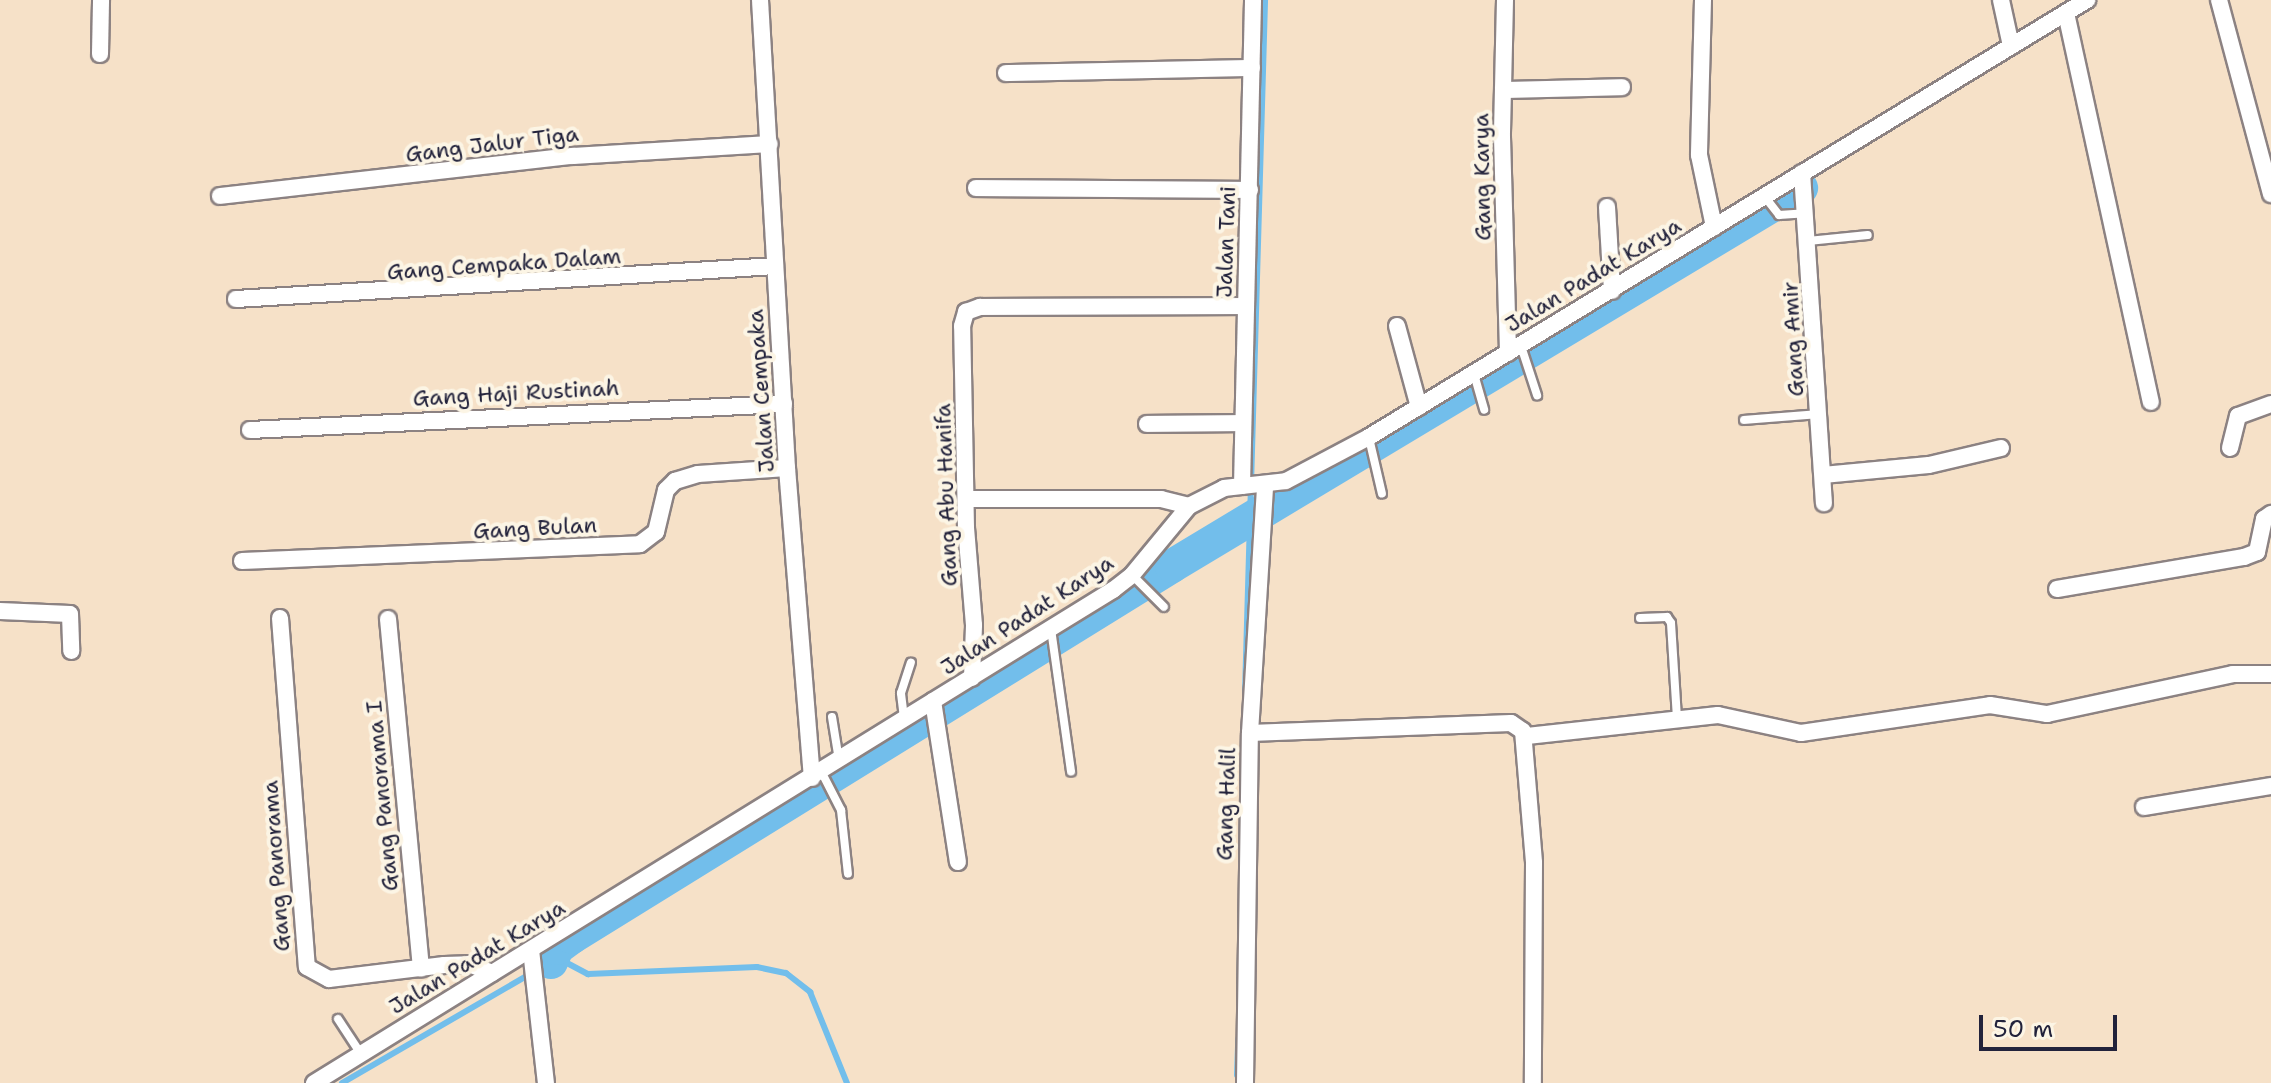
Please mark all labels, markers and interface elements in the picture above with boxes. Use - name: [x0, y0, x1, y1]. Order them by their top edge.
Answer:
- street label: Gang Karya: [1468, 113, 1496, 241]
- street label: Gang Jalur Tiga: [404, 120, 580, 168]
- street label: Jalan Tani: [1211, 186, 1241, 298]
- street label: Jalan Padat Karya: [1500, 212, 1686, 338]
- street label: Gang Cempaka Dalam: [386, 243, 622, 285]
- street label: Gang Amir: [1777, 281, 1809, 397]
- street label: Jalan Cempaka: [742, 308, 780, 474]
- street label: Gang Haji Rustinah: [412, 374, 620, 412]
- street label: Gang Abu Hanifa: [930, 403, 962, 587]
- street label: Gang Bulan: [472, 512, 598, 544]
- street label: Jalan Padat Karya: [936, 549, 1118, 681]
- street label: Gang Panorama I: [361, 700, 403, 892]
- street label: Gang Halil: [1211, 747, 1241, 861]
- street label: Gang Panorama: [257, 780, 295, 952]
- street label: Jalan Padat Karya: [384, 894, 570, 1020]
- scale bar: [1983, 999, 2121, 1049]
- text: 50 m: [1993, 1013, 2053, 1045]

